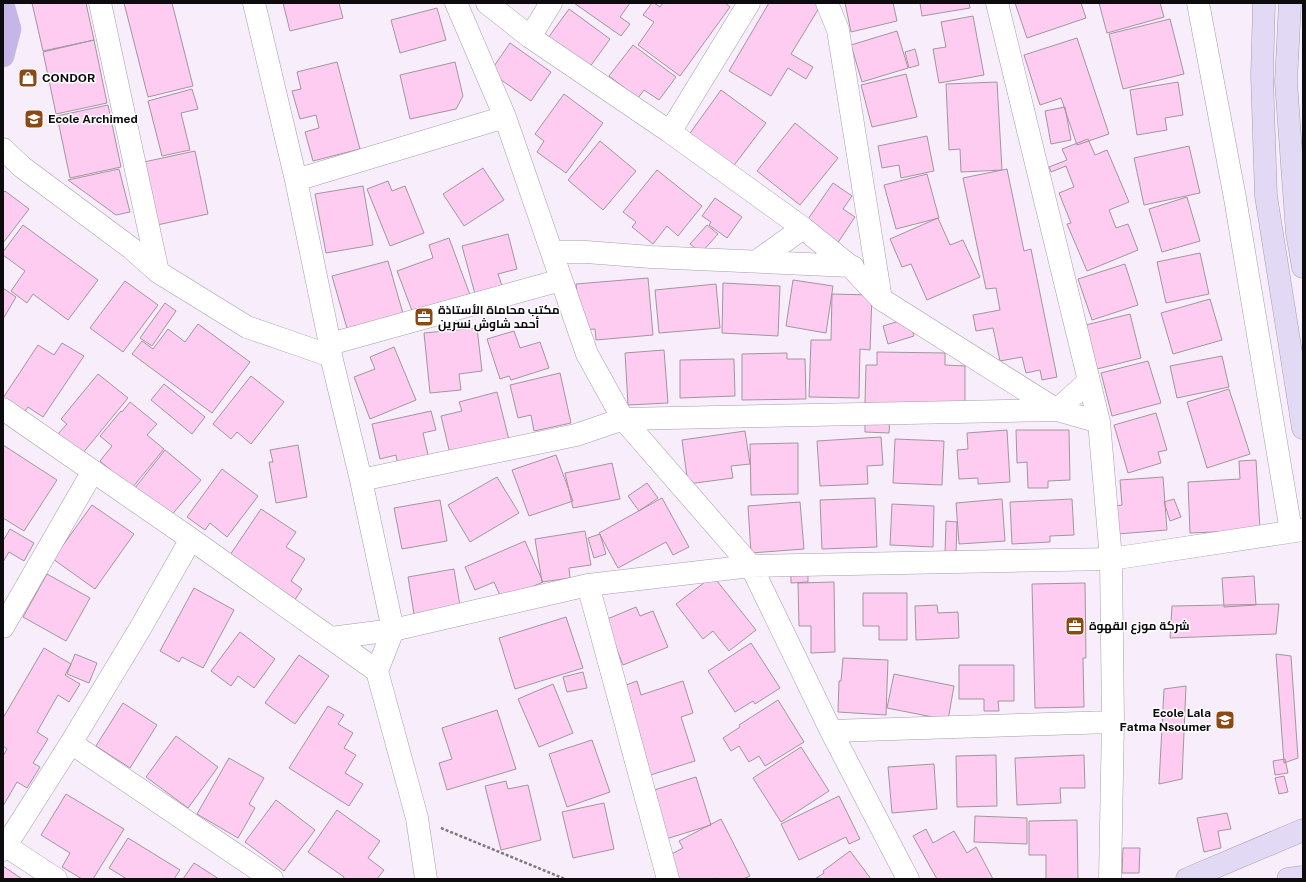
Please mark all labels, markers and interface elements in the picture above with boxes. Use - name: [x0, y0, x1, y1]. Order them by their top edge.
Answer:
- shop icon: CONDOR: [17, 67, 39, 89]
- place label: CONDOR: [42, 71, 95, 85]
- school or university icon: Ecole Archimed: [23, 108, 45, 130]
- place label: Ecole Archimed: [48, 112, 138, 126]
- place label: مكتب محاماة الأستاذة أحمد شاوش نسرين: [438, 303, 560, 332]
- office icon: مكتب محاماة الأستاذة أحمد شاوش نسرين: [413, 306, 435, 328]
- office icon: شركة موزع القهوة: [1064, 615, 1086, 637]
- place label: شركة موزع القهوة: [1089, 619, 1190, 635]
- place label: Ecole Lala Fatma Nsoumer: [1120, 706, 1211, 734]
- school or university icon: Ecole Lala Fatma Nsoumer: [1214, 709, 1236, 731]

